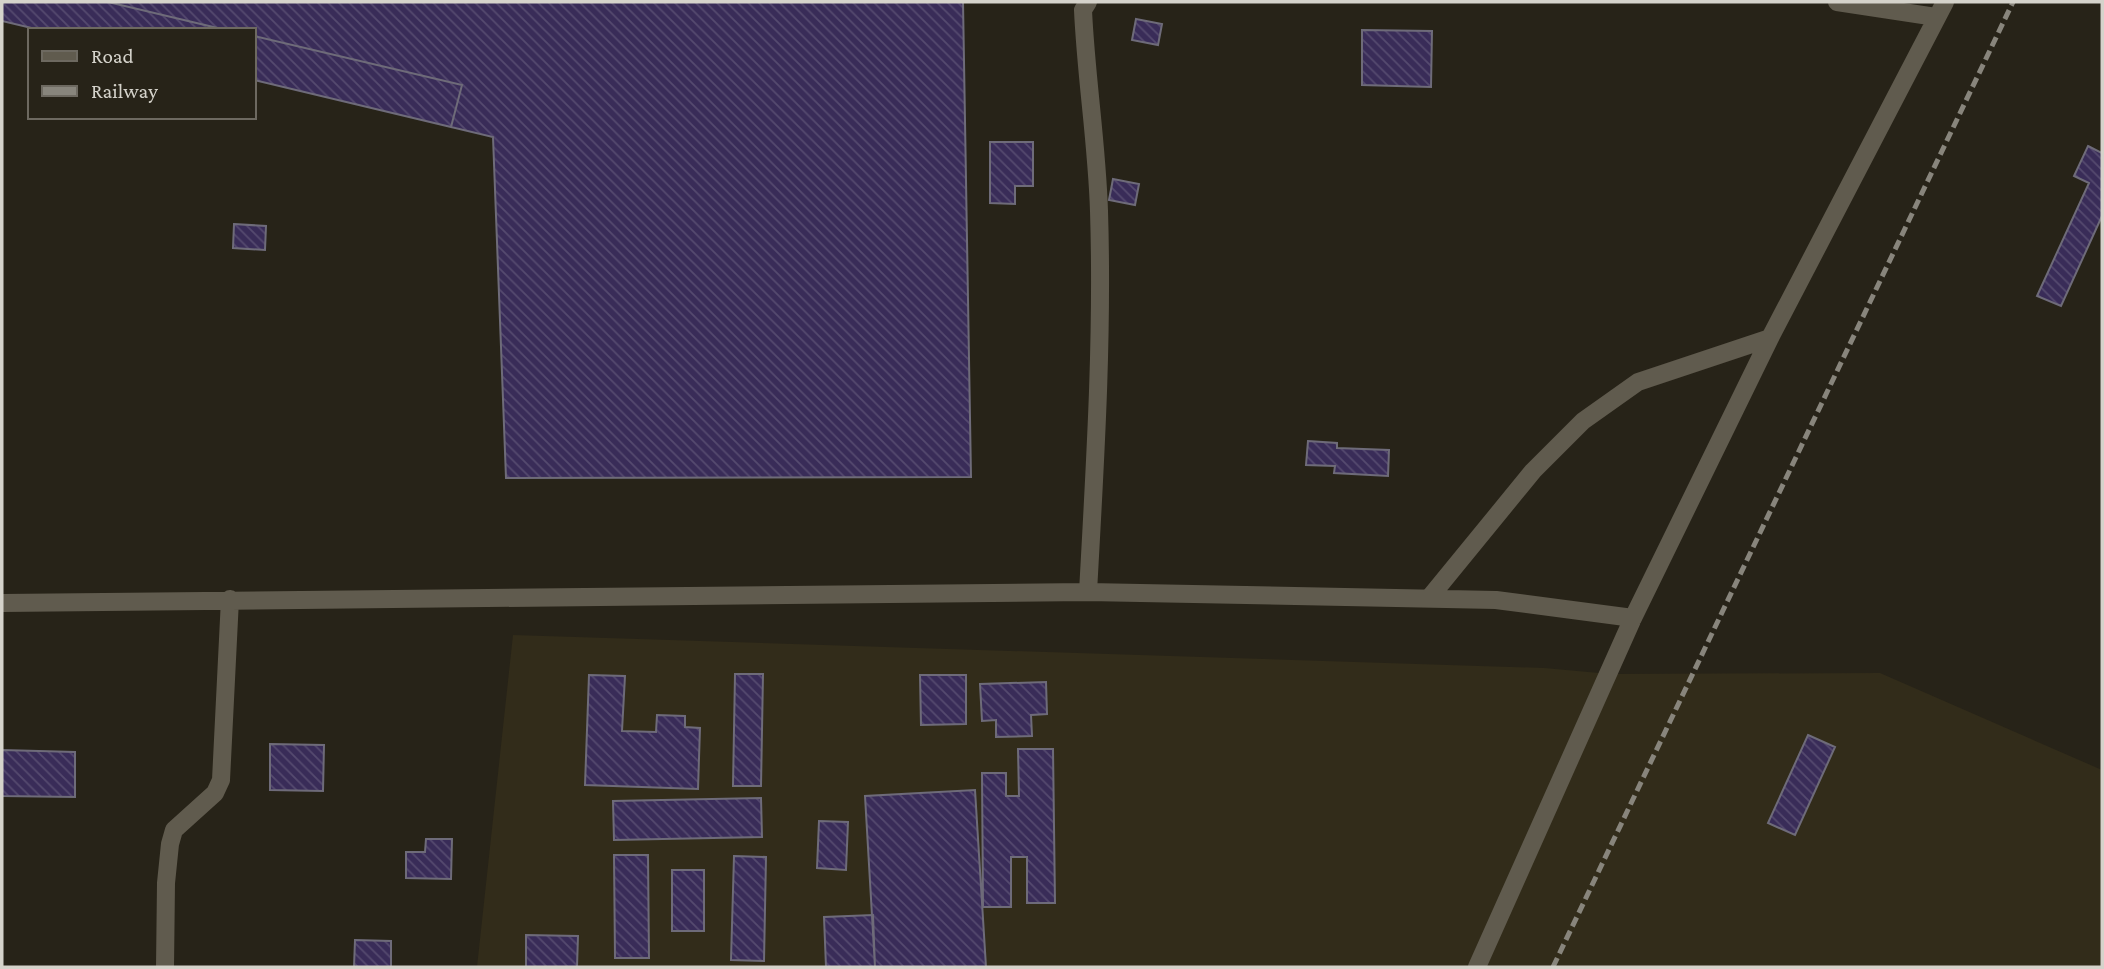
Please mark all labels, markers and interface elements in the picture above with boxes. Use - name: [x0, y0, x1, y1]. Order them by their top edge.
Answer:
- legend: [28, 28, 256, 119]
- text: Road: [91, 44, 134, 68]
- text: Railway: [91, 79, 158, 103]

